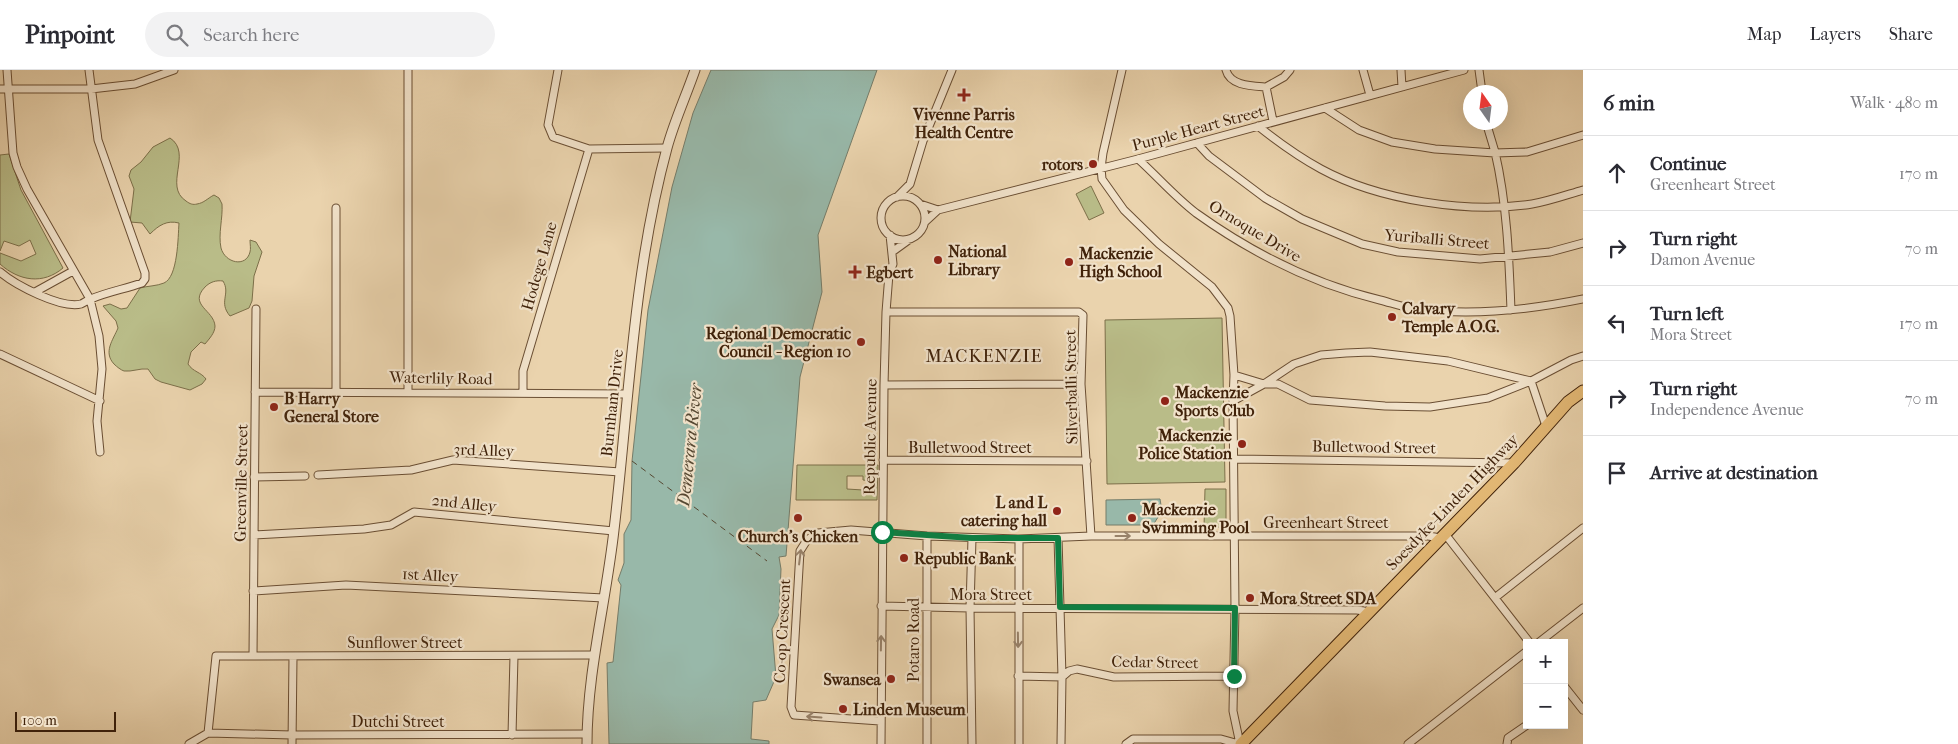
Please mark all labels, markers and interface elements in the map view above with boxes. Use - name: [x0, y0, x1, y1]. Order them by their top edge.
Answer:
- search box: [145, 12, 495, 57]
- text: Pinpoint: [25, 21, 115, 49]
- icon: search: [163, 21, 191, 49]
- text: Search here: [203, 24, 299, 46]
- text: Map: [1747, 24, 1781, 45]
- text: Layers: [1809, 24, 1861, 45]
- text: Share: [1889, 24, 1933, 45]
- north arrow: [1463, 85, 1508, 130]
- marker: Vivenne Parris Health Centre: [957, 88, 971, 102]
- text: 6 min: [1603, 91, 1655, 115]
- text: Walk · 480 m: [1850, 93, 1938, 112]
- street label: Purple Heart Street: [1130, 101, 1266, 155]
- place label: Vivenne Parris Health Centre: [912, 105, 1015, 142]
- text: Continue: [1650, 153, 1726, 175]
- place label: rotors: [1041, 155, 1083, 174]
- marker: rotors: [1087, 158, 1099, 170]
- icon: ahead: [1603, 159, 1631, 187]
- text: 170 m: [1899, 164, 1938, 183]
- text: Greenheart Street: [1650, 175, 1776, 194]
- street label: Ornoque Drive: [1205, 196, 1305, 266]
- street label: Hodege Lane: [517, 219, 561, 313]
- street label: Yuriballi Street: [1383, 225, 1491, 253]
- text: Turn right: [1650, 228, 1737, 250]
- icon: right: [1603, 234, 1631, 262]
- text: 70 m: [1905, 239, 1938, 258]
- place label: National Library: [948, 242, 1007, 280]
- place label: Mackenzie High School: [1078, 244, 1163, 282]
- text: Damon Avenue: [1650, 250, 1755, 269]
- marker: National Library: [932, 254, 944, 266]
- marker: Mackenzie High School: [1063, 256, 1075, 268]
- place label: Egbert: [866, 263, 913, 283]
- marker: Egbert: [848, 265, 862, 279]
- place label: Calvary Temple A.O.G.: [1401, 299, 1499, 337]
- text: Turn left: [1650, 303, 1724, 325]
- icon: left: [1603, 309, 1631, 337]
- marker: Calvary Temple A.O.G.: [1386, 311, 1398, 323]
- text: 170 m: [1899, 314, 1938, 333]
- place label: Regional Democratic Council - Region 10: [706, 324, 851, 362]
- text: Mora Street: [1650, 325, 1732, 344]
- street label: Silverballi Street: [1060, 329, 1081, 444]
- marker: Regional Democratic Council - Region 10: [855, 336, 867, 348]
- district label: MACKENZIE: [926, 346, 1042, 367]
- street label: Burnham Drive: [597, 348, 627, 458]
- street label: Waterlily Road: [388, 368, 493, 388]
- text: Turn right: [1650, 378, 1737, 400]
- street label: Republic Avenue: [859, 379, 881, 495]
- water label: Demerara River: [673, 381, 707, 508]
- place label: Mackenzie Sports Club: [1174, 383, 1255, 421]
- icon: right: [1603, 384, 1631, 412]
- place label: B Harry General Store: [284, 389, 379, 426]
- text: 70 m: [1905, 389, 1938, 408]
- marker: Mackenzie Sports Club: [1159, 395, 1171, 407]
- text: Independence Avenue: [1650, 400, 1804, 419]
- marker: B Harry General Store: [268, 401, 280, 413]
- street label: Greenville Street: [230, 424, 252, 542]
- place label: Mackenzie Police Station: [1138, 426, 1233, 463]
- street label: Soesdyke-Linden Highway: [1382, 430, 1522, 574]
- street label: Bulletwood Street: [1312, 436, 1436, 458]
- street label: Bulletwood Street: [908, 438, 1032, 457]
- marker: Mackenzie Police Station: [1236, 438, 1248, 450]
- street label: 3rd Alley: [453, 439, 515, 461]
- icon: arrive: [1603, 459, 1631, 487]
- text: Arrive at destination: [1650, 462, 1818, 484]
- street label: 2nd Alley: [431, 490, 498, 516]
- place label: L and L catering hall: [961, 493, 1048, 531]
- place label: Mackenzie Swimming Pool: [1141, 500, 1250, 538]
- marker: L and L catering hall: [1051, 505, 1063, 517]
- marker: Church's Chicken: [792, 512, 804, 524]
- marker: Mackenzie Swimming Pool: [1126, 512, 1138, 524]
- street label: Greenheart Street: [1263, 513, 1389, 532]
- route start: [871, 521, 894, 544]
- place label: Church's Chicken: [738, 527, 859, 546]
- one-way arrow: [1114, 531, 1130, 541]
- one-way arrow: [795, 549, 805, 565]
- place label: Republic Bank: [914, 549, 1015, 569]
- marker: Republic Bank: [898, 552, 910, 564]
- street label: 1st Alley: [402, 564, 459, 586]
- street label: Co-op Crescent: [770, 578, 794, 684]
- street label: Mora Street: [950, 585, 1032, 604]
- place label: Mora Street SDA: [1259, 589, 1377, 608]
- marker: Mora Street SDA: [1244, 592, 1256, 604]
- street label: Potaro Road: [904, 598, 923, 682]
- one-way arrow: [1013, 632, 1023, 648]
- street label: Sunflower Street: [347, 633, 463, 652]
- one-way arrow: [876, 635, 886, 652]
- map controls: [1523, 639, 1568, 729]
- button: +: [1523, 639, 1568, 684]
- street label: Cedar Street: [1111, 652, 1199, 672]
- route end: [1223, 665, 1246, 688]
- place label: Swansea: [823, 670, 882, 689]
- marker: Swansea: [885, 673, 897, 685]
- button: −: [1523, 684, 1568, 729]
- place label: Linden Museum: [853, 700, 966, 719]
- marker: Linden Museum: [837, 703, 849, 715]
- scale bar: [15, 709, 116, 732]
- text: 100 m: [22, 712, 57, 729]
- street label: Dutchi Street: [351, 712, 445, 731]
- one-way arrow: [807, 712, 823, 721]

